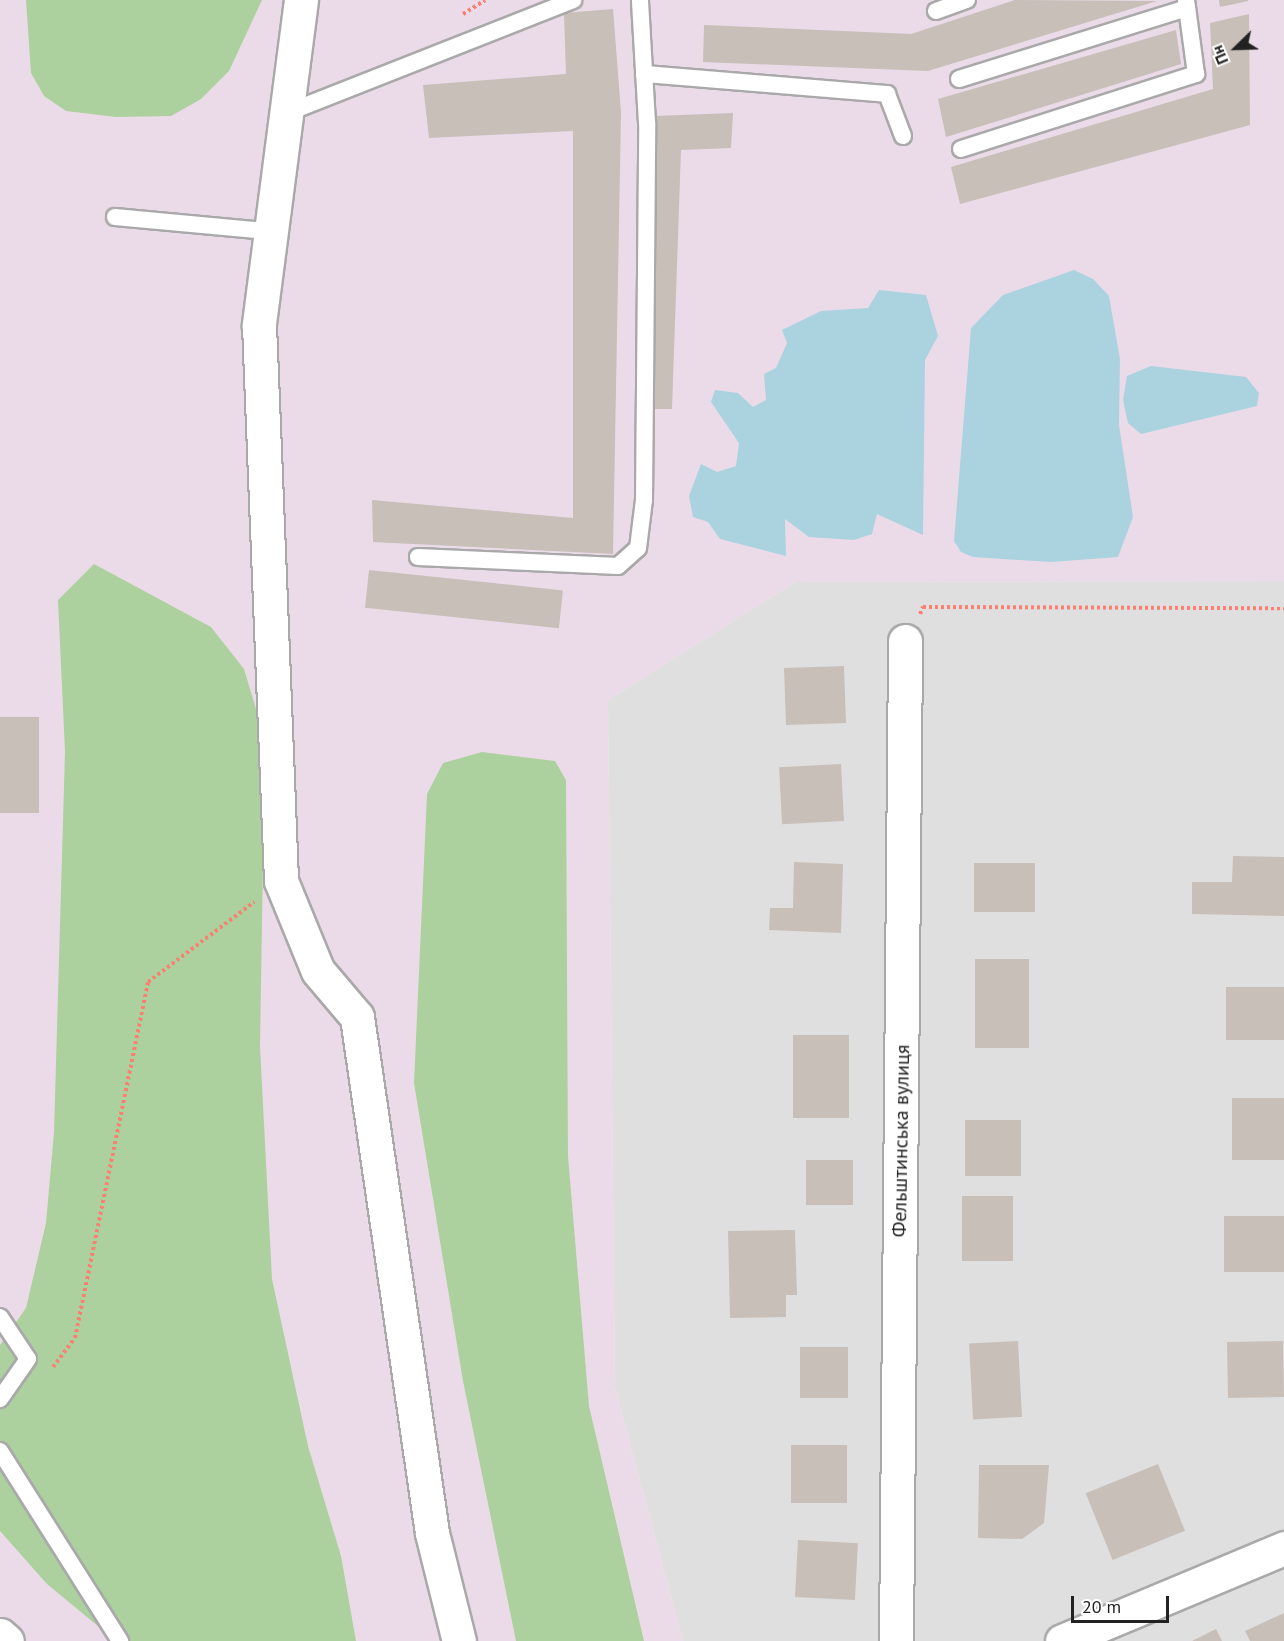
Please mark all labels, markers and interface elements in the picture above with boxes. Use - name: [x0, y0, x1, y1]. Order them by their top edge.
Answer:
- north arrow: [1206, 18, 1266, 78]
- text: Пн: [1207, 42, 1232, 68]
- street label: Фельштинська вулиця: [887, 1044, 915, 1238]
- scale bar: [1074, 1584, 1172, 1622]
- text: 20 m: [1082, 1595, 1121, 1618]

